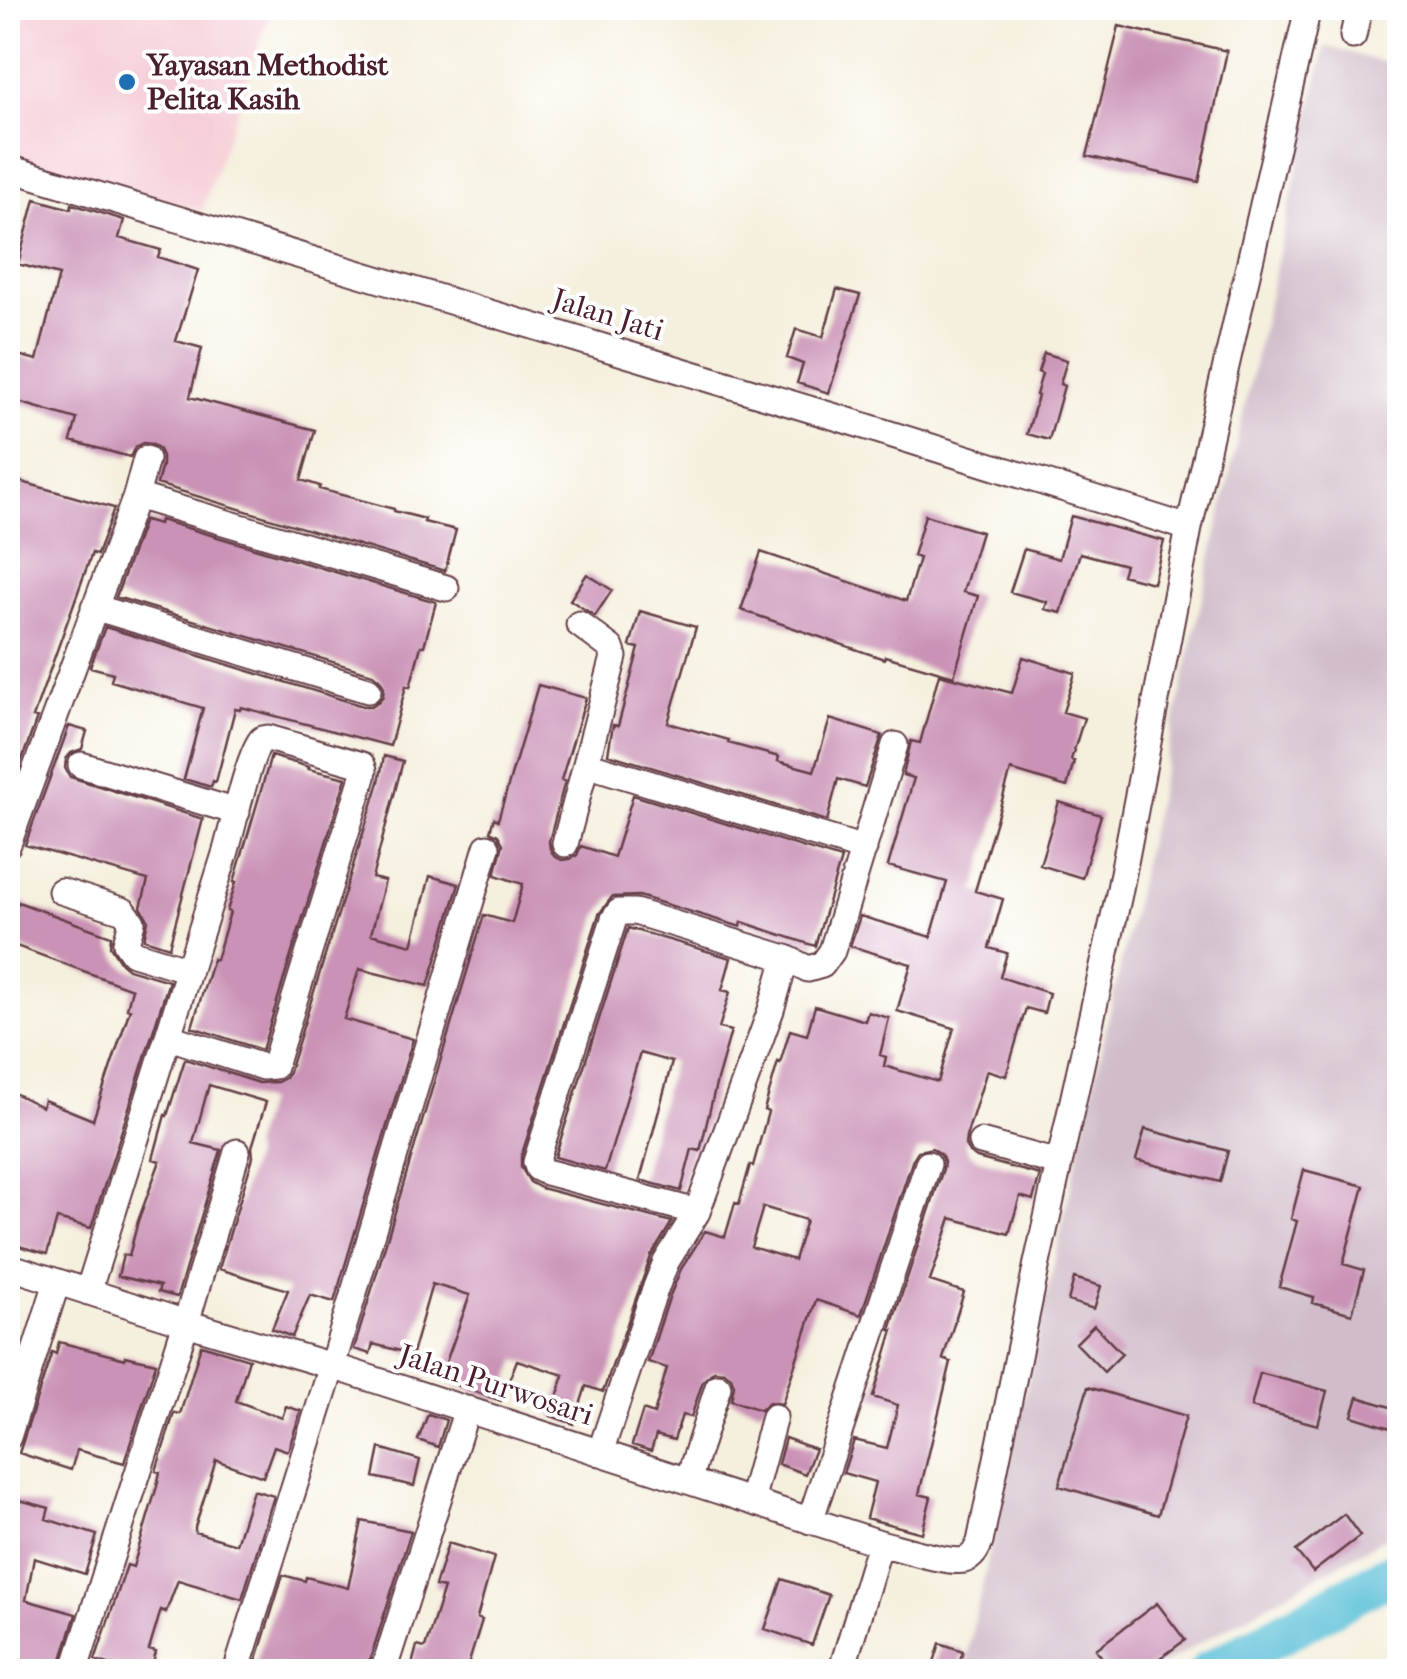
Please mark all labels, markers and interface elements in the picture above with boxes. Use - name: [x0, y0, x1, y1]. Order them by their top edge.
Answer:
- place label: Yayasan Methodist Pelita Kasih: [145, 48, 389, 117]
- marker: Yayasan Methodist Pelita Kasih: [116, 71, 138, 93]
- street label: Jalan Jati: [546, 281, 668, 349]
- street label: Jalan Purwosari: [393, 1337, 598, 1433]

